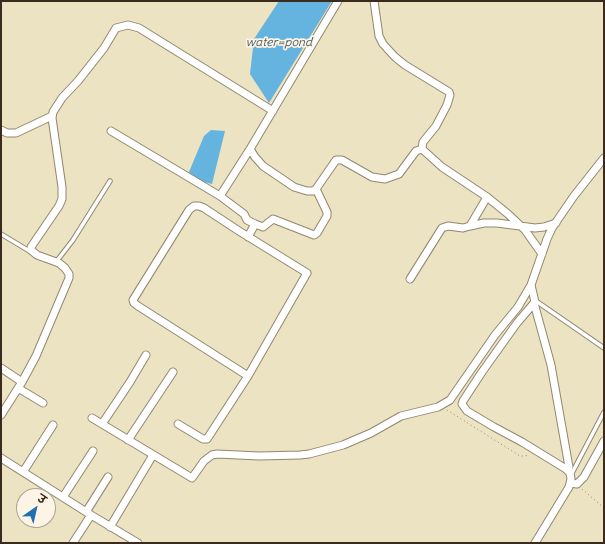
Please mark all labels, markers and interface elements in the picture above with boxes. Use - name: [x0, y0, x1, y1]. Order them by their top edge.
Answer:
- water label: water=pond: [246, 36, 312, 50]
- north arrow: [16, 488, 56, 528]
- text: उ: [35, 491, 49, 507]

